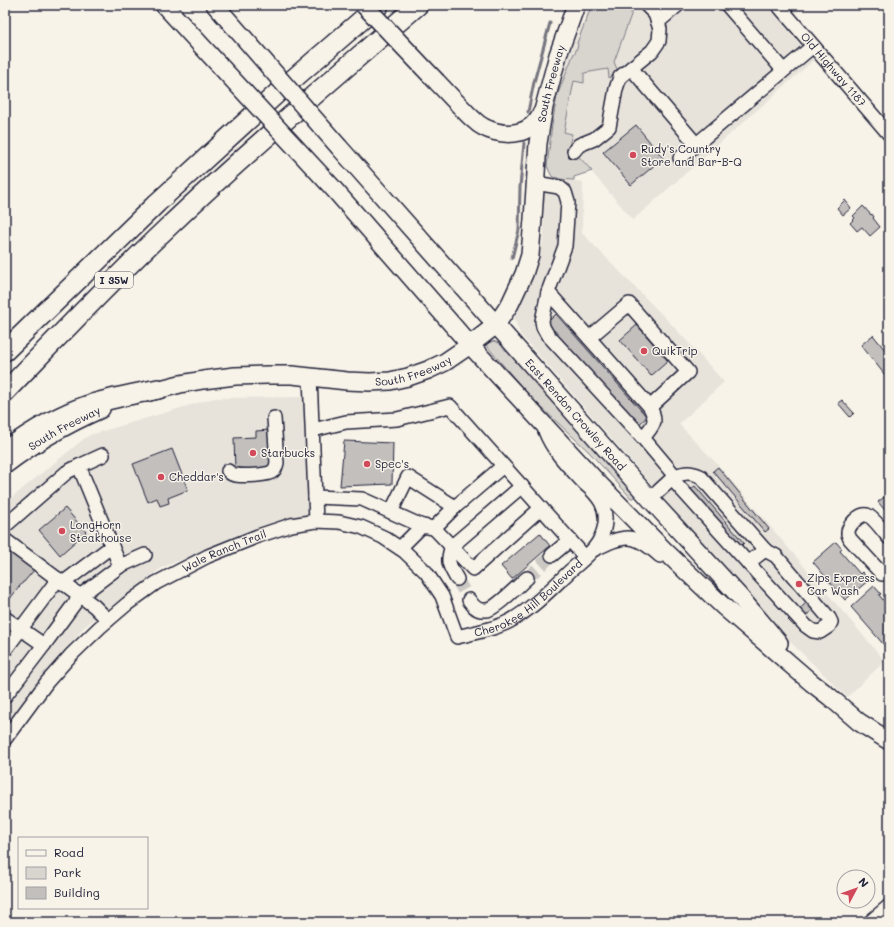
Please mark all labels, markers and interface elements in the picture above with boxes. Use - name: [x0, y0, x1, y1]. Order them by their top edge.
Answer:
- street label: Old Highway 1187: [798, 29, 870, 109]
- street label: South Freeway: [534, 42, 568, 123]
- place label: Rudy's Country Store and Bar-B-Q: [641, 141, 742, 169]
- marker: Rudy's Country Store and Bar-B-Q: [628, 150, 638, 160]
- road number: I 35W: [95, 272, 133, 288]
- place label: QuikTrip: [652, 343, 698, 358]
- marker: QuikTrip: [639, 346, 649, 356]
- street label: South Freeway: [375, 352, 454, 389]
- street label: East Rendon Crowley Road: [522, 355, 629, 473]
- street label: South Freeway: [25, 402, 103, 453]
- place label: Starbucks: [261, 445, 315, 460]
- marker: Starbucks: [248, 448, 258, 458]
- place label: Spec's: [375, 456, 409, 471]
- marker: Spec's: [362, 459, 372, 469]
- place label: Cheddar's: [169, 469, 224, 484]
- marker: Cheddar's: [156, 472, 166, 482]
- place label: LongHorn Steakhouse: [70, 517, 132, 545]
- marker: LongHorn Steakhouse: [57, 526, 67, 536]
- street label: Wale Ranch Trail: [179, 526, 268, 575]
- street label: Cherokee Hill Boulevard: [473, 556, 585, 640]
- place label: Zips Express Car Wash: [807, 570, 875, 598]
- marker: Zips Express Car Wash: [794, 579, 804, 589]
- legend: [18, 837, 148, 909]
- text: Road: [54, 844, 84, 860]
- text: Park: [54, 864, 81, 880]
- north arrow: [836, 869, 876, 909]
- text: N: [856, 874, 872, 890]
- text: Building: [54, 884, 100, 900]

